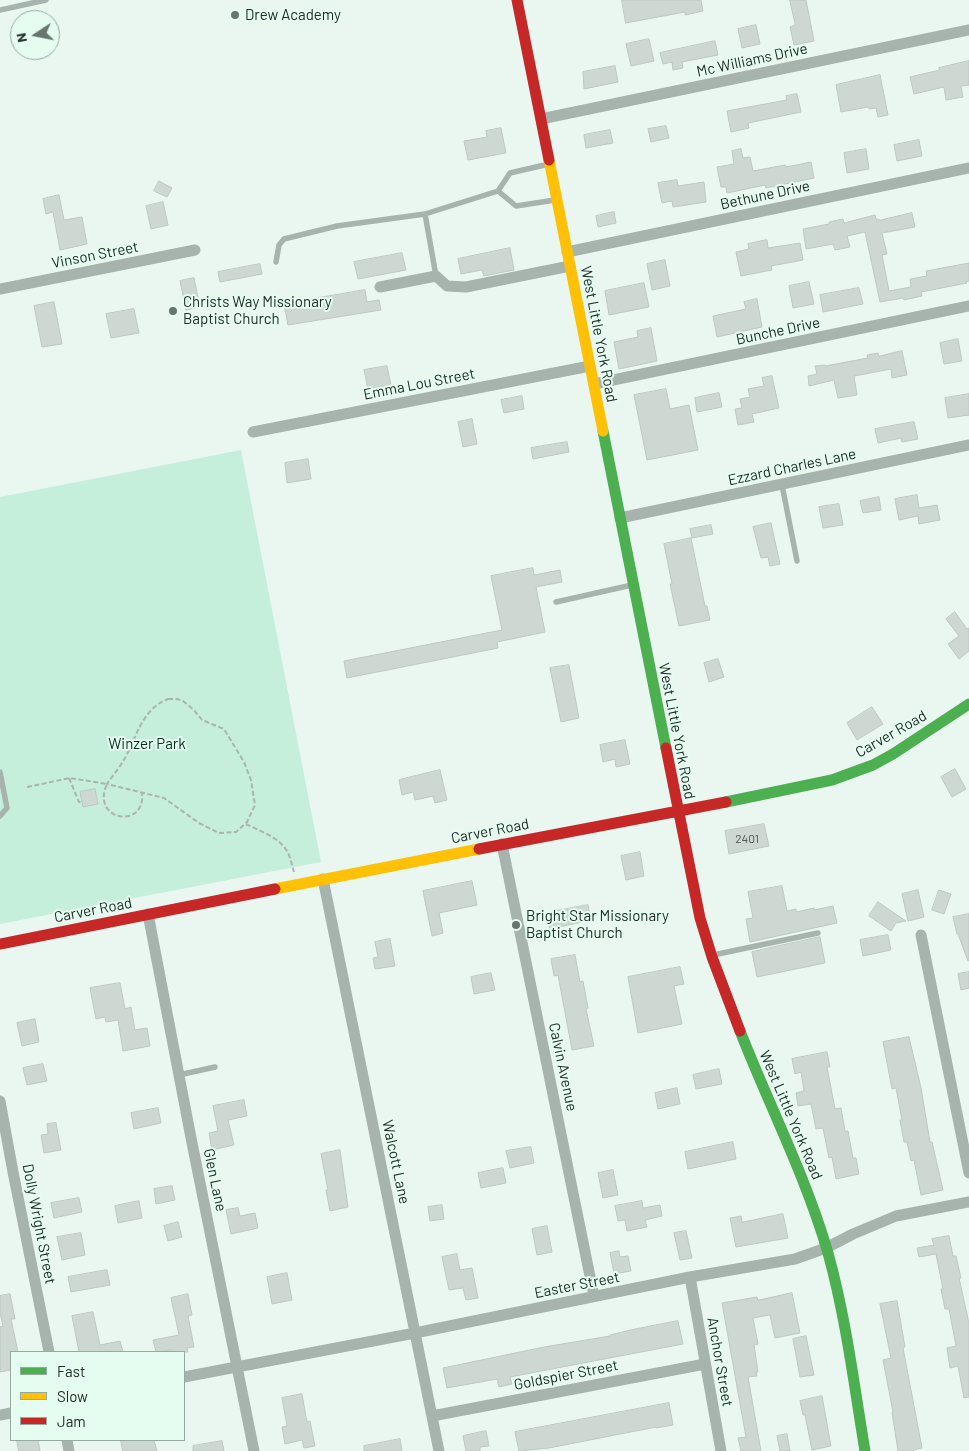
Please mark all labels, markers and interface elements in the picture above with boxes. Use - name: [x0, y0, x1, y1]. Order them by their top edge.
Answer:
- place label: Drew Academy: [245, 6, 341, 24]
- marker: Drew Academy: [229, 9, 241, 21]
- north arrow: [10, 10, 60, 60]
- text: N: [12, 32, 30, 44]
- street label: Mc Williams Drive: [695, 39, 809, 81]
- street label: Bethune Drive: [718, 177, 812, 213]
- street label: Vinson Street: [50, 238, 140, 272]
- street label: West Little York Road: [577, 264, 621, 404]
- place label: Christs Way Missionary Baptist Church: [183, 293, 332, 328]
- marker: Christs Way Missionary Baptist Church: [167, 305, 179, 317]
- street label: Bunche Drive: [734, 313, 822, 349]
- street label: Emma Lou Street: [362, 364, 476, 404]
- street label: Ezzard Charles Lane: [726, 445, 858, 489]
- street label: West Little York Road: [655, 661, 699, 801]
- street label: Carver Road: [852, 706, 930, 762]
- park label: Winzer Park: [108, 735, 186, 753]
- street label: Carver Road: [449, 815, 531, 847]
- house number: 2401: [735, 832, 759, 846]
- street label: Carver Road: [52, 894, 134, 926]
- place label: Bright Star Missionary Baptist Church: [526, 907, 669, 942]
- marker: Bright Star Missionary Baptist Church: [510, 919, 522, 931]
- street label: Calvin Avenue: [545, 1021, 581, 1113]
- street label: West Little York Road: [756, 1048, 826, 1182]
- street label: Walcott Lane: [378, 1118, 414, 1206]
- street label: Glen Lane: [200, 1147, 230, 1213]
- street label: Dolly Wright Street: [19, 1162, 59, 1286]
- street label: Easter Street: [533, 1268, 621, 1302]
- street label: Anchor Street: [703, 1316, 737, 1408]
- legend: [10, 1351, 185, 1441]
- street label: Goldspier Street: [512, 1356, 620, 1394]
- text: Fast: [57, 1362, 85, 1380]
- text: Slow: [57, 1387, 88, 1405]
- text: Jam: [57, 1412, 86, 1430]

